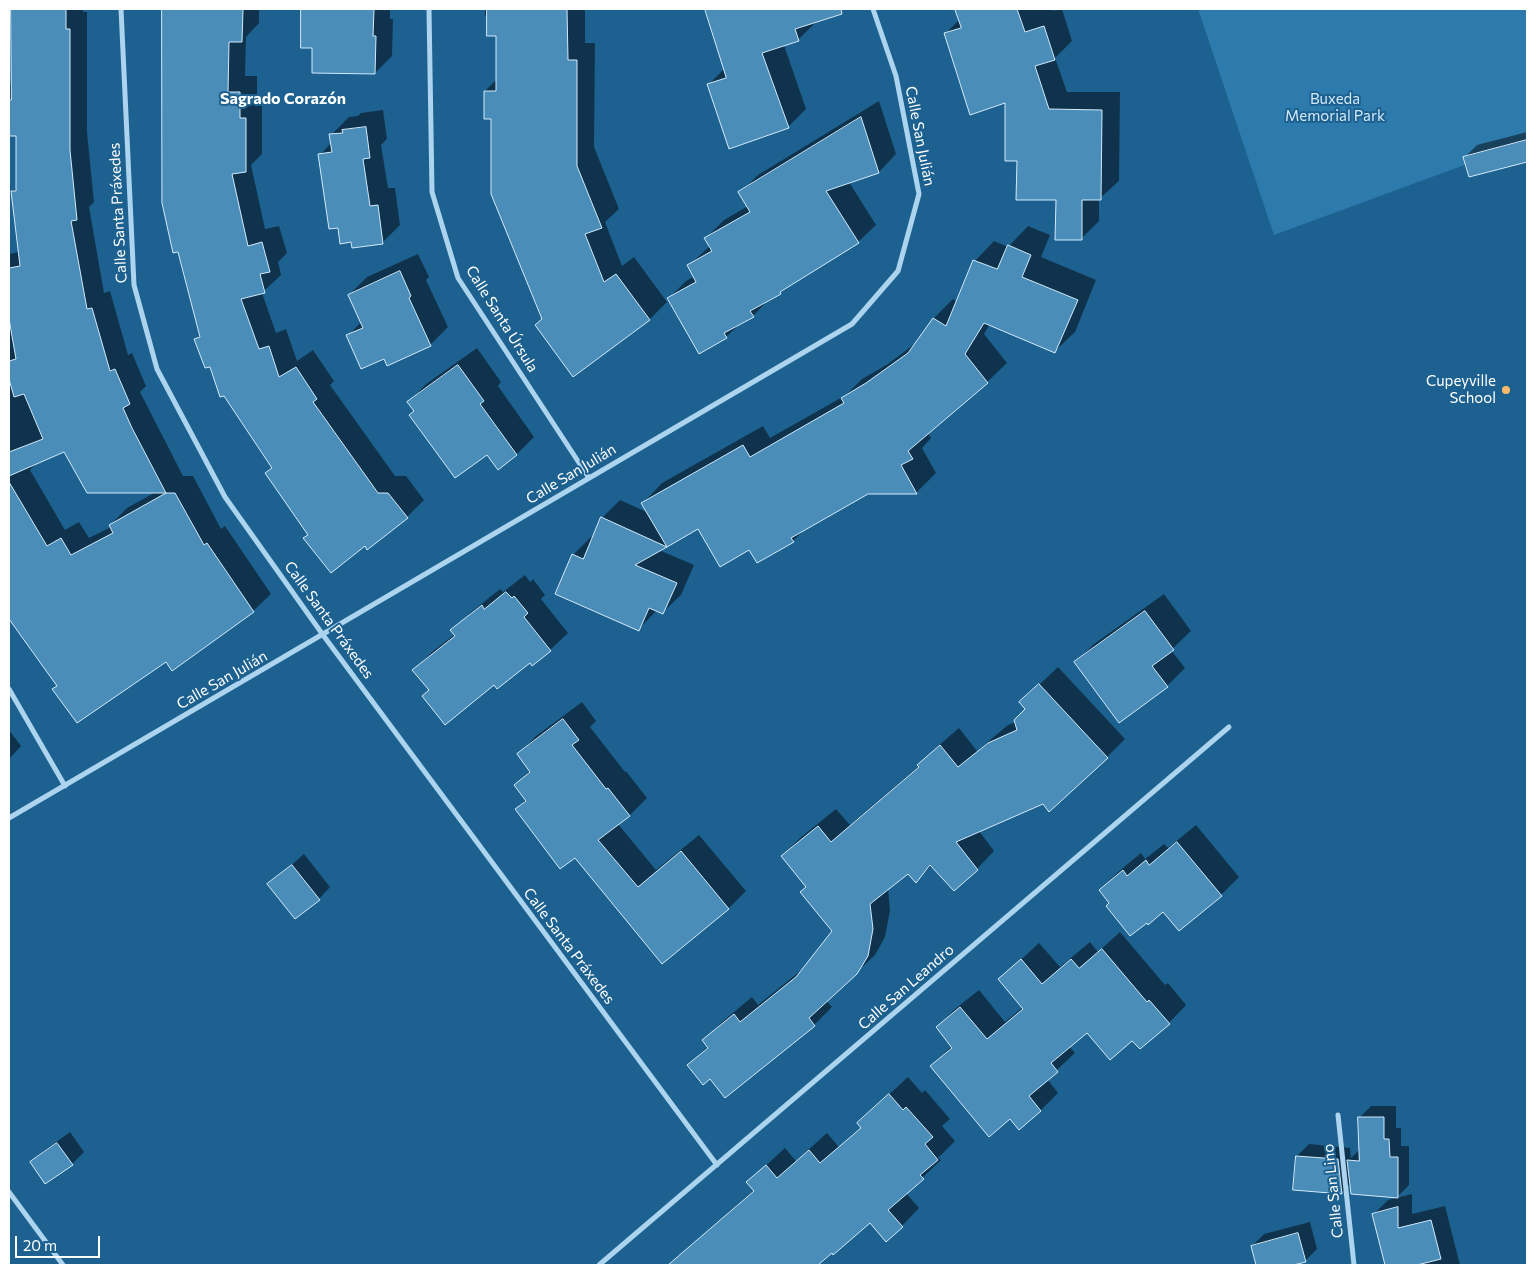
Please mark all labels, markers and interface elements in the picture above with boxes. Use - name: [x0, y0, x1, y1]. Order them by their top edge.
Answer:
- street label: Calle San Julián: [901, 85, 939, 187]
- district label: Sagrado Corazón: [220, 89, 346, 109]
- park label: Buxeda Memorial Park: [1285, 90, 1385, 125]
- street label: Calle Santa Práxedes: [105, 142, 131, 284]
- street label: Calle Santa Úrsula: [462, 262, 542, 376]
- place label: Cupeyville School: [1426, 372, 1496, 407]
- marker: Cupeyville School: [1500, 384, 1512, 396]
- street label: Calle San Julián: [523, 440, 619, 508]
- street label: Calle Santa Práxedes: [280, 558, 378, 682]
- street label: Calle San Julián: [174, 647, 270, 713]
- street label: Calle Santa Práxedes: [520, 884, 618, 1008]
- street label: Calle San Leandro: [854, 941, 958, 1033]
- street label: Calle San Lino: [1319, 1143, 1347, 1239]
- scale bar: [18, 1226, 102, 1258]
- text: 20 m: [23, 1236, 57, 1254]

